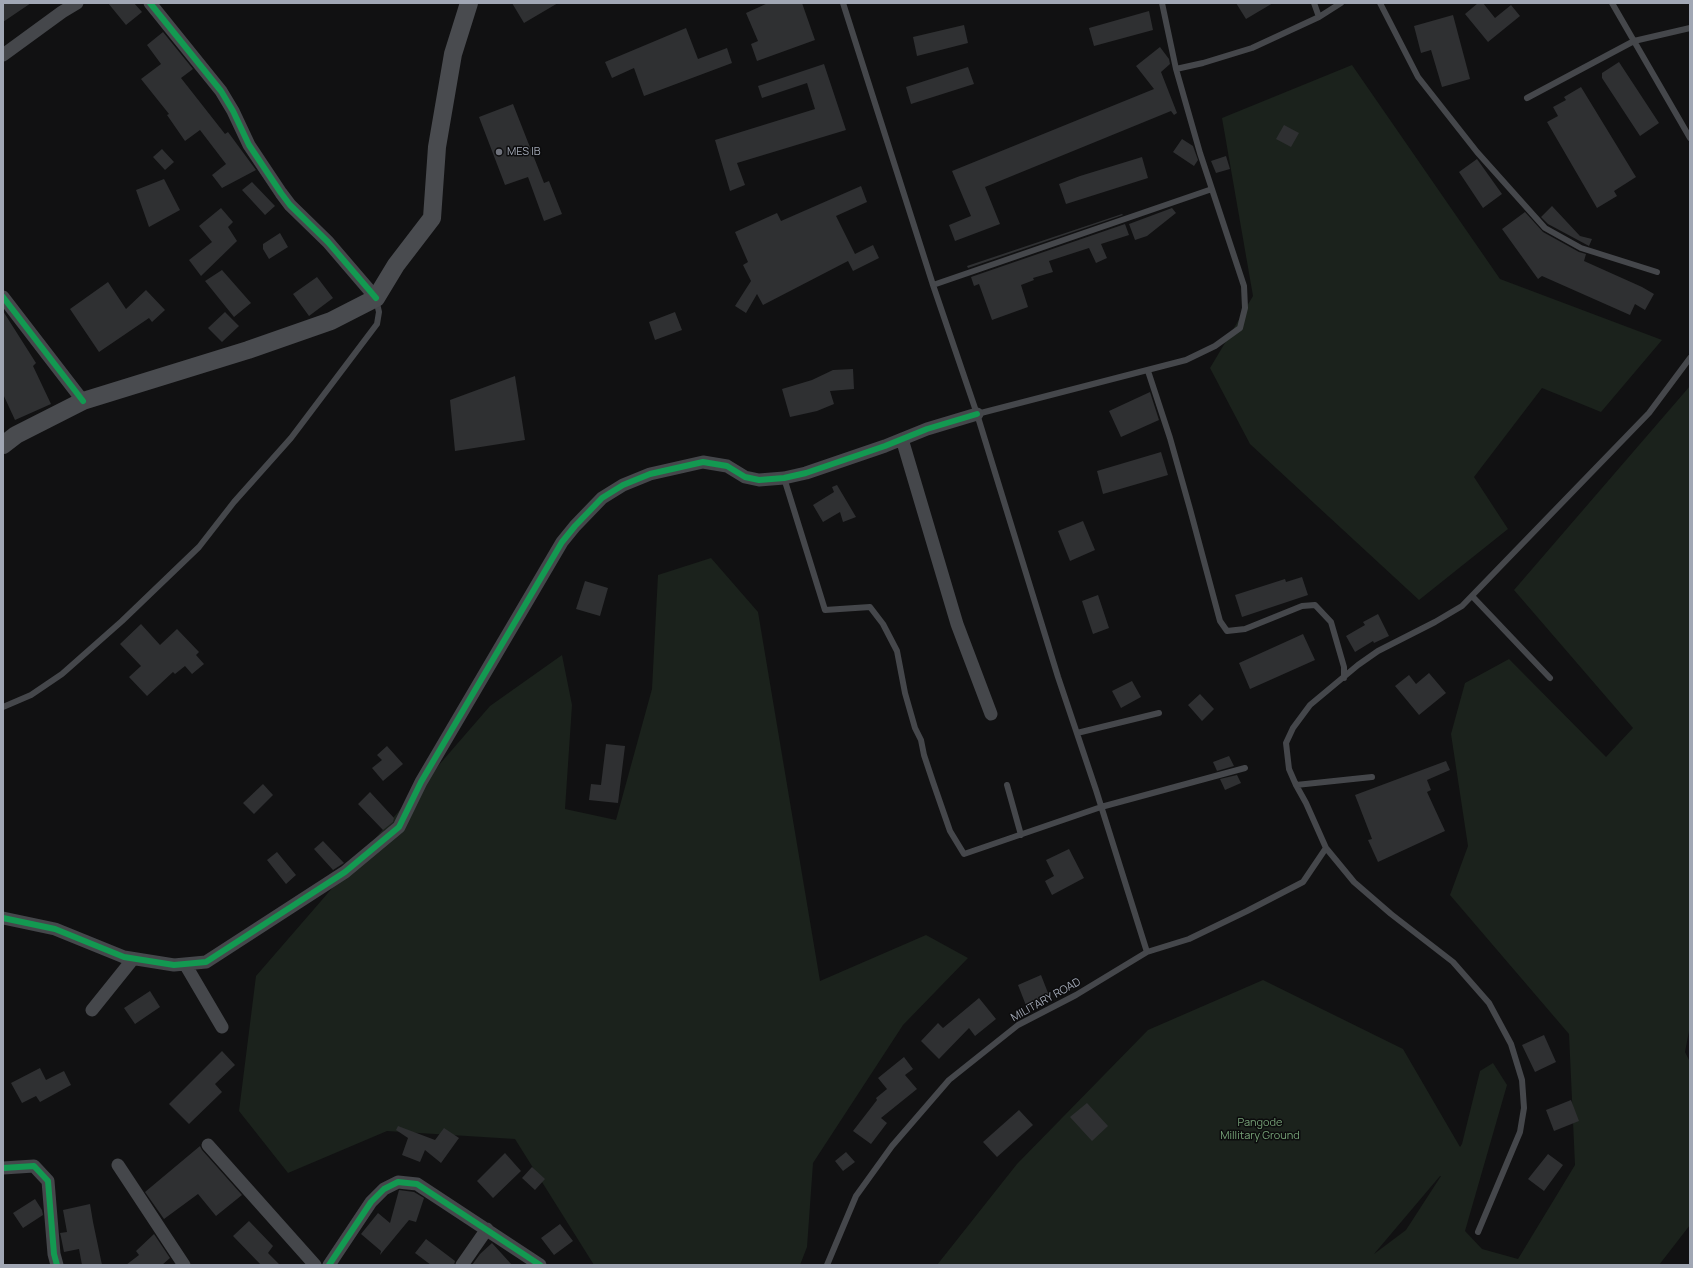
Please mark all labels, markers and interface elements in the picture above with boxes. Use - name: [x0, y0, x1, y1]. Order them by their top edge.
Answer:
- place label: MES IB: [507, 145, 541, 159]
- marker: MES IB: [494, 147, 504, 157]
- street label: MILITARY ROAD: [1009, 975, 1083, 1025]
- park label: Pangode Millitary Ground: [1220, 1116, 1300, 1142]

